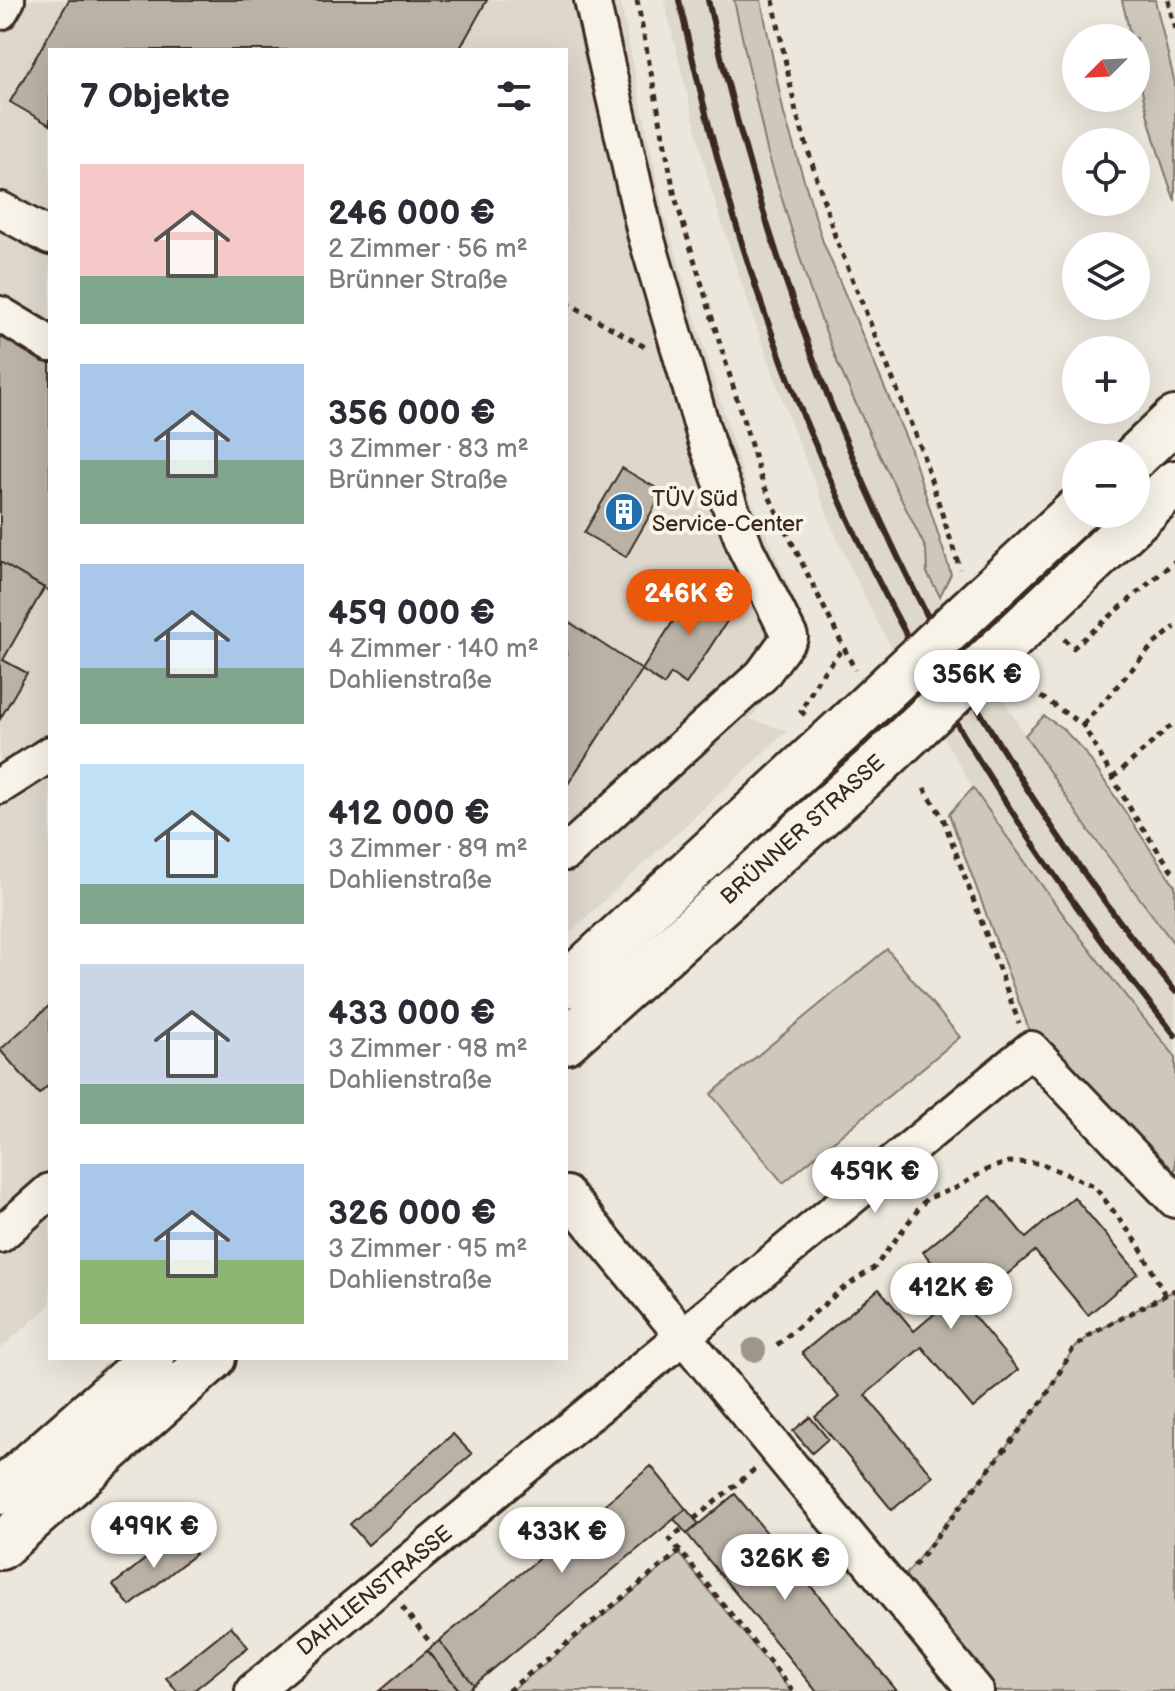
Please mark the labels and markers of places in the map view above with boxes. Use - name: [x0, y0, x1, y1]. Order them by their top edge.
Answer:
- place label: TÜV Süd Service-Center: [652, 485, 804, 538]
- building icon: TÜV Süd Service-Center: [603, 491, 645, 533]
- pin: 246K €: [624, 569, 754, 637]
- pin: 356K €: [912, 650, 1042, 718]
- pin: 459K €: [810, 1147, 940, 1215]
- pin: 412K €: [886, 1263, 1016, 1331]
- pin: 499K €: [89, 1502, 219, 1570]
- pin: 433K €: [497, 1507, 627, 1575]
- pin: 326K €: [720, 1534, 850, 1602]

